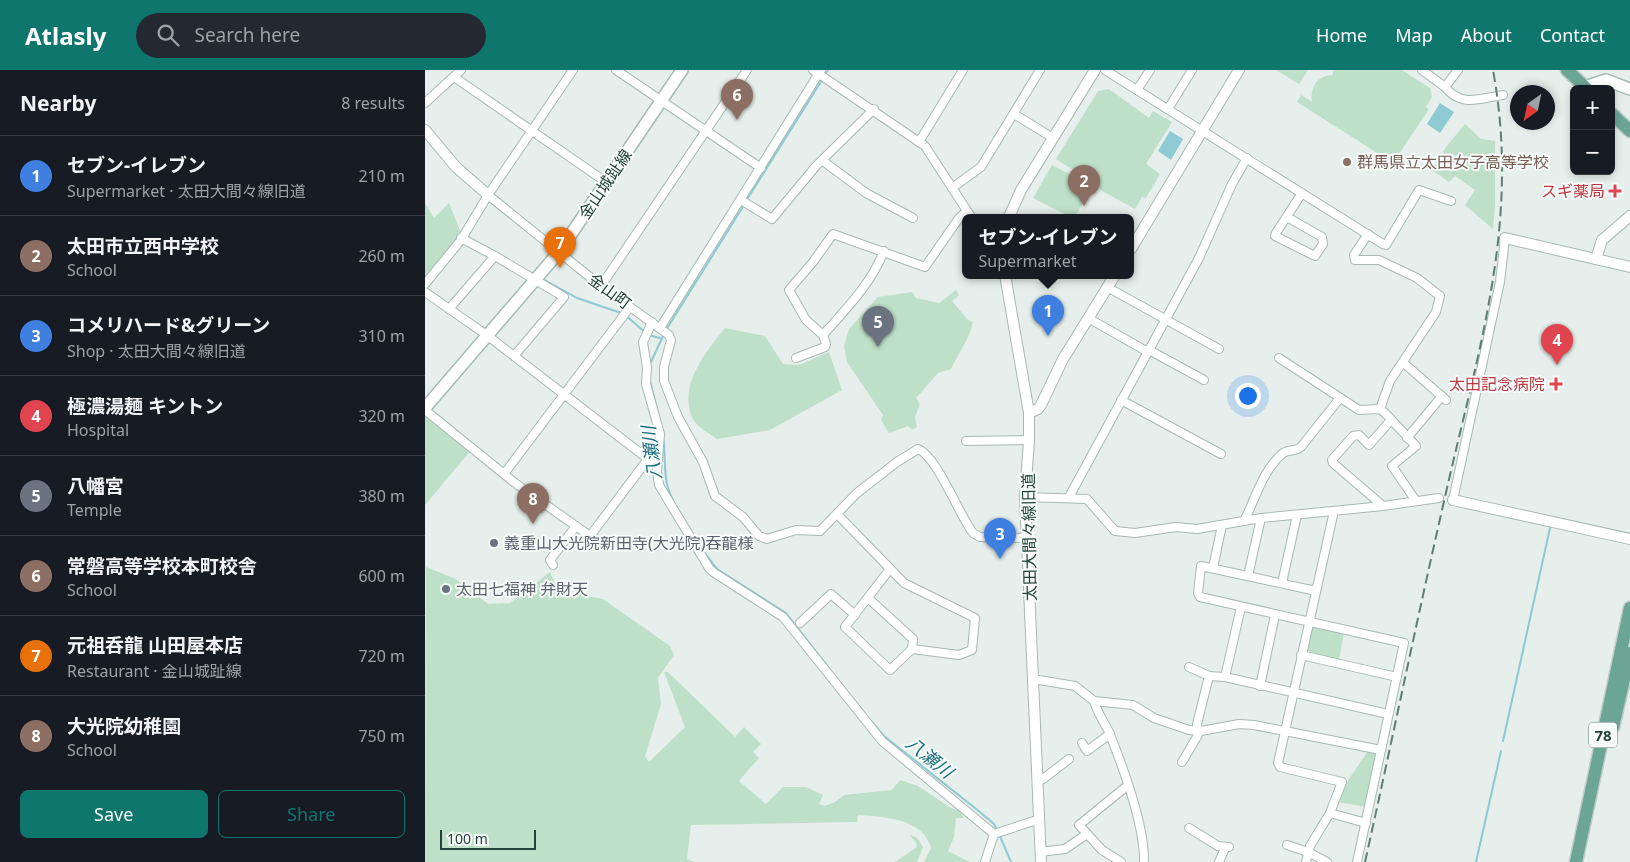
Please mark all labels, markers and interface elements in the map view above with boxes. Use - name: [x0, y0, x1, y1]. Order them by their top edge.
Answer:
- search box: [136, 13, 486, 58]
- text: Atlasly: [25, 19, 106, 52]
- icon: search: [154, 21, 182, 49]
- text: Search here: [194, 22, 300, 48]
- text: Home: [1316, 23, 1367, 47]
- text: Map: [1395, 23, 1433, 47]
- text: About: [1461, 23, 1512, 47]
- text: Contact: [1540, 23, 1605, 47]
- pin: 6: [721, 79, 753, 120]
- north arrow: [1510, 85, 1555, 130]
- map controls: [1570, 85, 1615, 175]
- button: +: [1570, 85, 1615, 130]
- text: Nearby: [20, 89, 96, 117]
- text: 8 results: [341, 92, 405, 114]
- button: −: [1570, 130, 1615, 175]
- street label: 金山城趾線: [574, 145, 636, 223]
- place label: 群馬県立太田女子高等学校: [1357, 151, 1549, 173]
- text: セブン-イレブン: [67, 152, 206, 178]
- marker: 群馬県立太田女子高等学校: [1341, 156, 1353, 168]
- text: 1: [31, 165, 41, 187]
- text: 210 m: [358, 165, 405, 187]
- pin: 2: [1068, 165, 1100, 206]
- text: Supermarket · 太田大間々線旧道: [67, 180, 306, 202]
- place label: スギ薬局: [1541, 180, 1605, 202]
- marker: スギ薬局: [1609, 185, 1621, 197]
- popup: [962, 214, 1134, 279]
- text: セブン-イレブン: [978, 224, 1118, 250]
- pin: 7: [544, 227, 576, 268]
- text: 太田市立西中学校: [67, 233, 219, 259]
- text: 2: [31, 245, 41, 267]
- text: 260 m: [358, 245, 405, 267]
- text: Supermarket: [978, 250, 1077, 272]
- text: School: [67, 259, 117, 281]
- street label: 金山町: [584, 268, 636, 314]
- pin: 1: [1032, 295, 1064, 336]
- pin: 5: [862, 306, 894, 347]
- text: コメリハード&グリーン: [67, 312, 270, 338]
- pin: 4: [1541, 324, 1573, 365]
- text: 3: [31, 325, 41, 347]
- text: 310 m: [358, 325, 405, 347]
- text: Shop · 太田大間々線旧道: [67, 340, 246, 362]
- place label: 太田記念病院: [1449, 373, 1545, 395]
- marker: 太田記念病院: [1549, 377, 1563, 391]
- your location: [1235, 383, 1261, 409]
- text: 極濃湯麺 キントン: [67, 393, 223, 419]
- text: 4: [31, 405, 41, 427]
- text: 320 m: [358, 405, 405, 427]
- text: Hospital: [67, 419, 129, 441]
- water label: 八瀬川: [636, 423, 666, 481]
- text: 八幡宮: [67, 473, 124, 499]
- street label: 太田大間々線旧道: [1017, 473, 1041, 601]
- pin: 8: [517, 483, 549, 524]
- text: 5: [31, 485, 41, 507]
- text: 380 m: [358, 485, 405, 507]
- text: Temple: [67, 499, 122, 521]
- pin: 3: [984, 518, 1016, 559]
- place label: 義重山大光院新田寺(大光院)吞龍様: [504, 532, 754, 554]
- marker: 義重山大光院新田寺(大光院)吞龍様: [488, 537, 500, 549]
- text: 常磐高等学校本町校舎: [67, 553, 257, 579]
- text: 6: [31, 565, 41, 587]
- text: 600 m: [358, 565, 405, 587]
- place label: 太田七福神 弁財天: [456, 578, 588, 600]
- text: School: [67, 579, 117, 601]
- marker: 太田七福神 弁財天: [440, 583, 452, 595]
- text: 元祖呑龍 山田屋本店: [67, 632, 243, 658]
- text: 7: [31, 645, 41, 667]
- text: 720 m: [358, 645, 405, 667]
- text: Restaurant · 金山城趾線: [67, 660, 242, 682]
- text: 大光院幼稚園: [67, 713, 181, 739]
- road number: 78: [1589, 722, 1617, 748]
- text: 8: [31, 725, 41, 747]
- text: 750 m: [358, 725, 405, 747]
- water label: 八瀬川: [901, 731, 960, 785]
- text: School: [67, 739, 117, 761]
- button: Save: [20, 790, 208, 838]
- button: Share: [218, 790, 405, 838]
- scale bar: [440, 827, 536, 850]
- text: 100 m: [447, 829, 488, 848]

